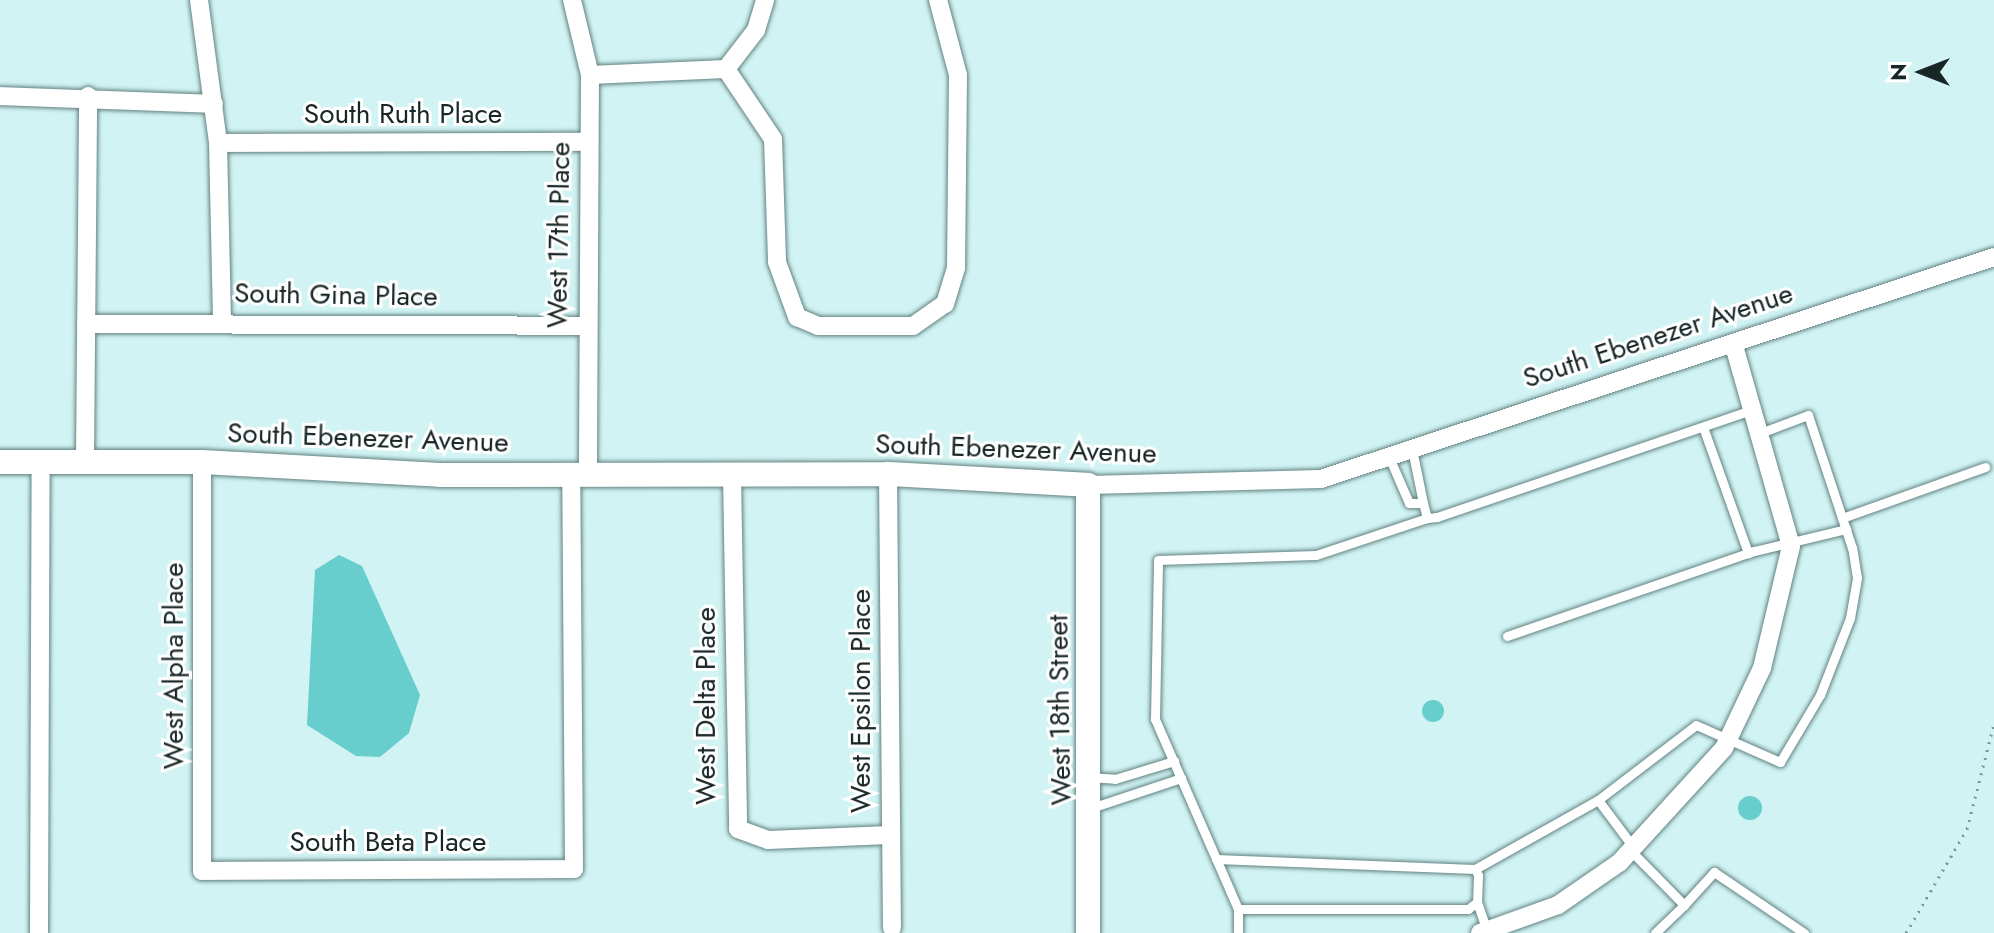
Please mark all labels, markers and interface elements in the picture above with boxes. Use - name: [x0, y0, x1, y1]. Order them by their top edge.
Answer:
- north arrow: [1882, 32, 1962, 112]
- text: N: [1882, 63, 1914, 81]
- street label: South Ruth Place: [304, 97, 502, 131]
- street label: West 17th Place: [541, 141, 577, 329]
- street label: South Gina Place: [234, 276, 438, 314]
- street label: South Ebenezer Avenue: [1519, 276, 1797, 396]
- street label: South Ebenezer Avenue: [227, 416, 509, 460]
- street label: South Ebenezer Avenue: [875, 427, 1157, 471]
- street label: West Alpha Place: [157, 563, 191, 769]
- street label: West Epsilon Place: [844, 589, 878, 813]
- street label: West Delta Place: [689, 607, 723, 805]
- street label: West 18th Street: [1042, 614, 1078, 806]
- street label: South Beta Place: [290, 825, 486, 859]

